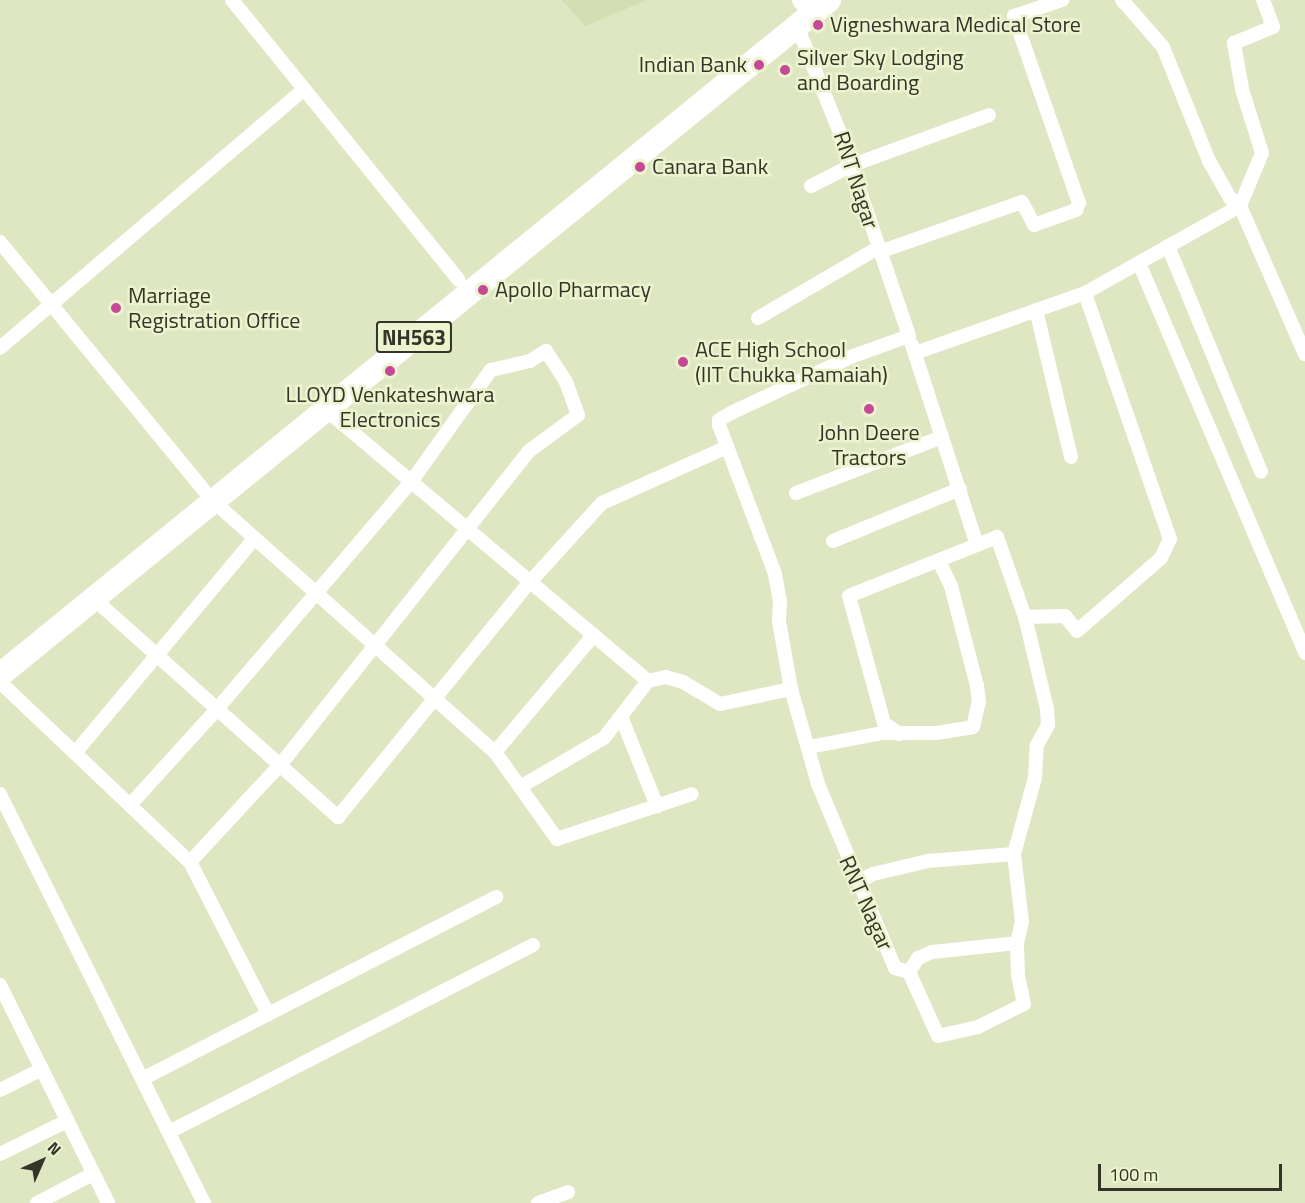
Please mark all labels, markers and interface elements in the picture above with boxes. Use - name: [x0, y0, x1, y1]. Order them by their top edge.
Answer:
- place label: Vigneshwara Medical Store: [830, 12, 1081, 38]
- marker: Vigneshwara Medical Store: [811, 18, 825, 32]
- place label: Silver Sky Lodging and Boarding: [797, 44, 964, 96]
- place label: Indian Bank: [639, 52, 747, 78]
- marker: Indian Bank: [752, 58, 766, 72]
- marker: Silver Sky Lodging and Boarding: [778, 63, 792, 77]
- street label: RNT Nagar: [828, 128, 884, 232]
- place label: Canara Bank: [652, 154, 768, 180]
- marker: Canara Bank: [633, 160, 647, 174]
- place label: Apollo Pharmacy: [495, 277, 651, 303]
- place label: Marriage Registration Office: [128, 282, 300, 334]
- marker: Apollo Pharmacy: [476, 283, 490, 297]
- marker: Marriage Registration Office: [109, 301, 123, 315]
- road number: NH563: [375, 319, 453, 355]
- place label: ACE High School (IIT Chukka Ramaiah): [695, 336, 888, 388]
- marker: ACE High School (IIT Chukka Ramaiah): [676, 355, 690, 369]
- marker: LLOYD Venkateshwara Electronics: [383, 364, 397, 378]
- place label: LLOYD Venkateshwara Electronics: [286, 381, 494, 433]
- marker: John Deere Tractors: [862, 402, 876, 416]
- place label: John Deere Tractors: [818, 419, 920, 470]
- street label: RNT Nagar: [833, 852, 899, 954]
- north arrow: [12, 1131, 72, 1191]
- text: N: [42, 1136, 67, 1161]
- scale bar: [1101, 1152, 1286, 1190]
- text: 100 m: [1109, 1161, 1158, 1188]

